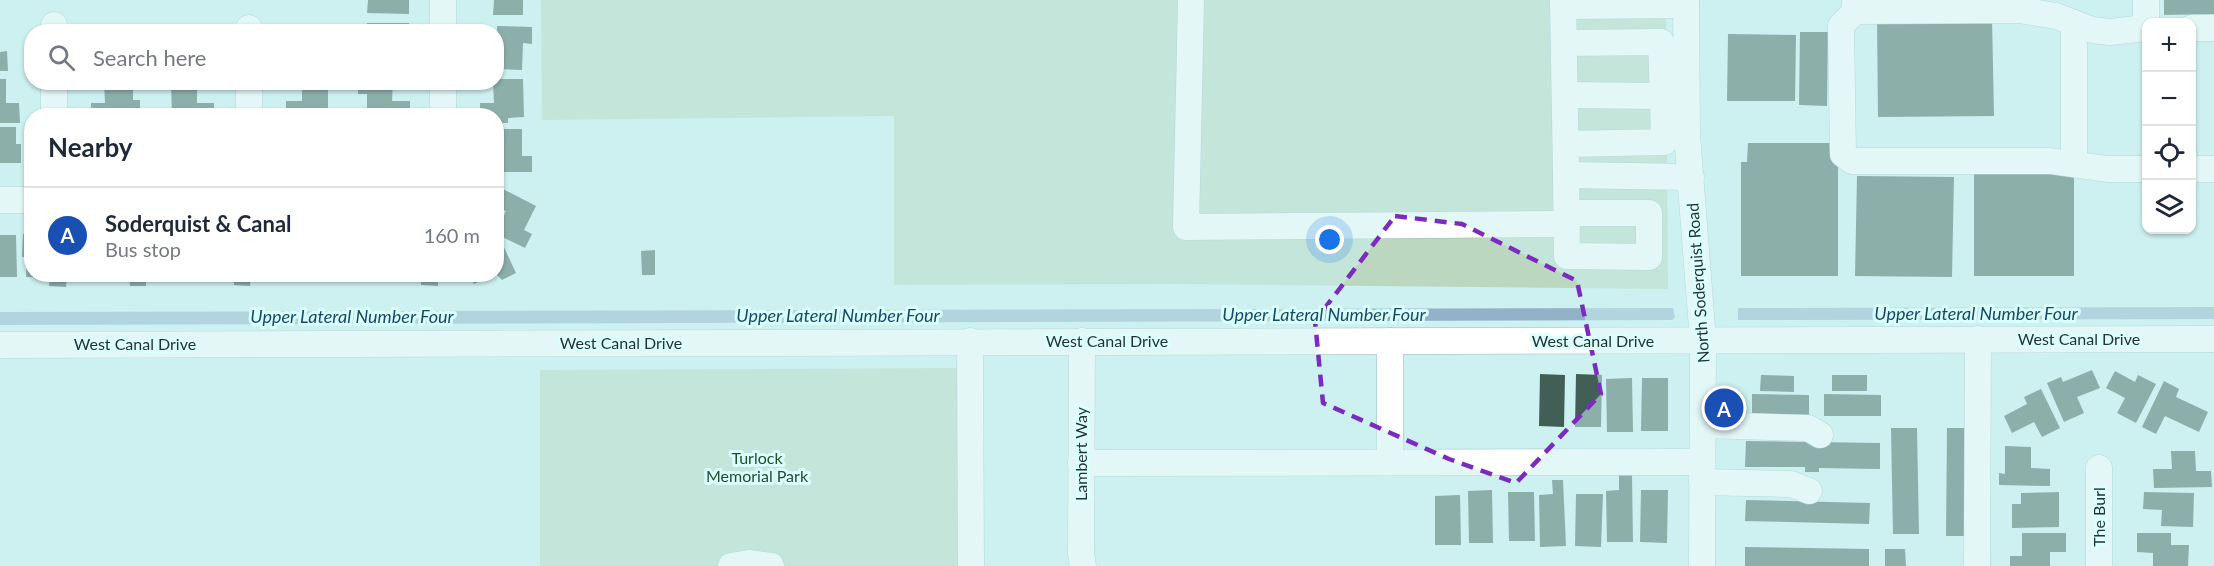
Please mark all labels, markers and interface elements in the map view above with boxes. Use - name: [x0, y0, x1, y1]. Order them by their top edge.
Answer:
- map controls: [2142, 18, 2196, 234]
- button: +: [2142, 18, 2196, 72]
- search box: [24, 24, 504, 90]
- icon: search: [45, 41, 78, 74]
- text: Search here: [93, 44, 206, 71]
- button: −: [2142, 72, 2196, 126]
- button: locate: [2142, 126, 2196, 180]
- text: Nearby: [48, 131, 133, 163]
- button: layers: [2142, 180, 2196, 234]
- street label: North Soderquist Road: [1682, 202, 1713, 364]
- text: Soderquist & Canal: [105, 210, 292, 237]
- text: A: [61, 223, 74, 247]
- text: 160 m: [424, 223, 480, 247]
- your location: [1315, 225, 1344, 254]
- text: Bus stop: [105, 237, 181, 261]
- water label: Upper Lateral Number Four: [1874, 302, 2079, 324]
- water label: Upper Lateral Number Four: [1222, 303, 1427, 325]
- water label: Upper Lateral Number Four: [736, 304, 941, 326]
- water label: Upper Lateral Number Four: [250, 305, 455, 327]
- street label: West Canal Drive: [2018, 329, 2140, 348]
- street label: West Canal Drive: [1046, 331, 1168, 350]
- street label: West Canal Drive: [1532, 331, 1654, 350]
- street label: West Canal Drive: [560, 333, 682, 352]
- street label: West Canal Drive: [74, 334, 196, 353]
- pin: A: [1704, 386, 1744, 430]
- street label: Lambert Way: [1071, 406, 1090, 501]
- park label: Turlock Memorial Park: [706, 448, 809, 485]
- street label: The Burl: [2089, 487, 2108, 547]

